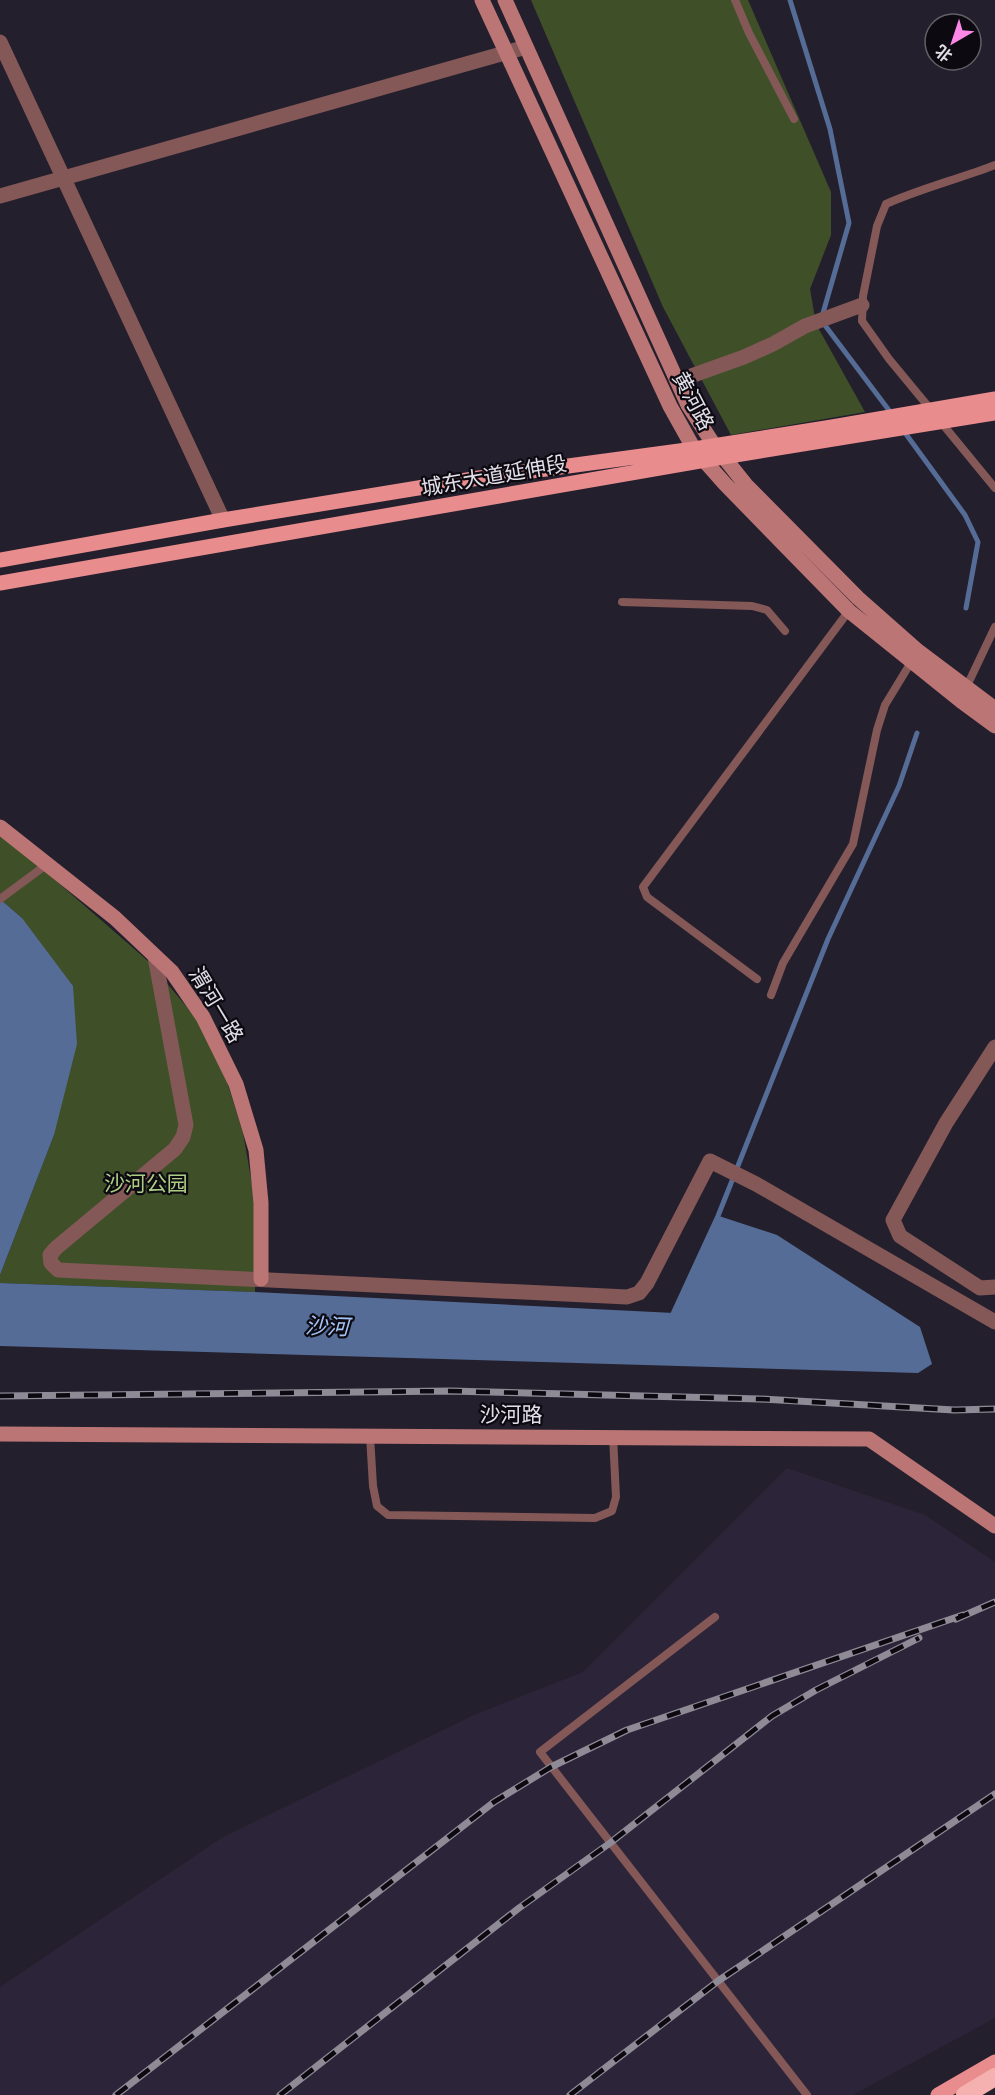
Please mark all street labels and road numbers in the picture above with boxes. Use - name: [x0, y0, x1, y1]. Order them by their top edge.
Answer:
- street label: 黄河路: [666, 367, 720, 435]
- street label: 城东大道延伸段: [419, 449, 569, 503]
- street label: 渭河一路: [182, 962, 250, 1048]
- street label: 沙河路: [480, 1401, 543, 1429]

